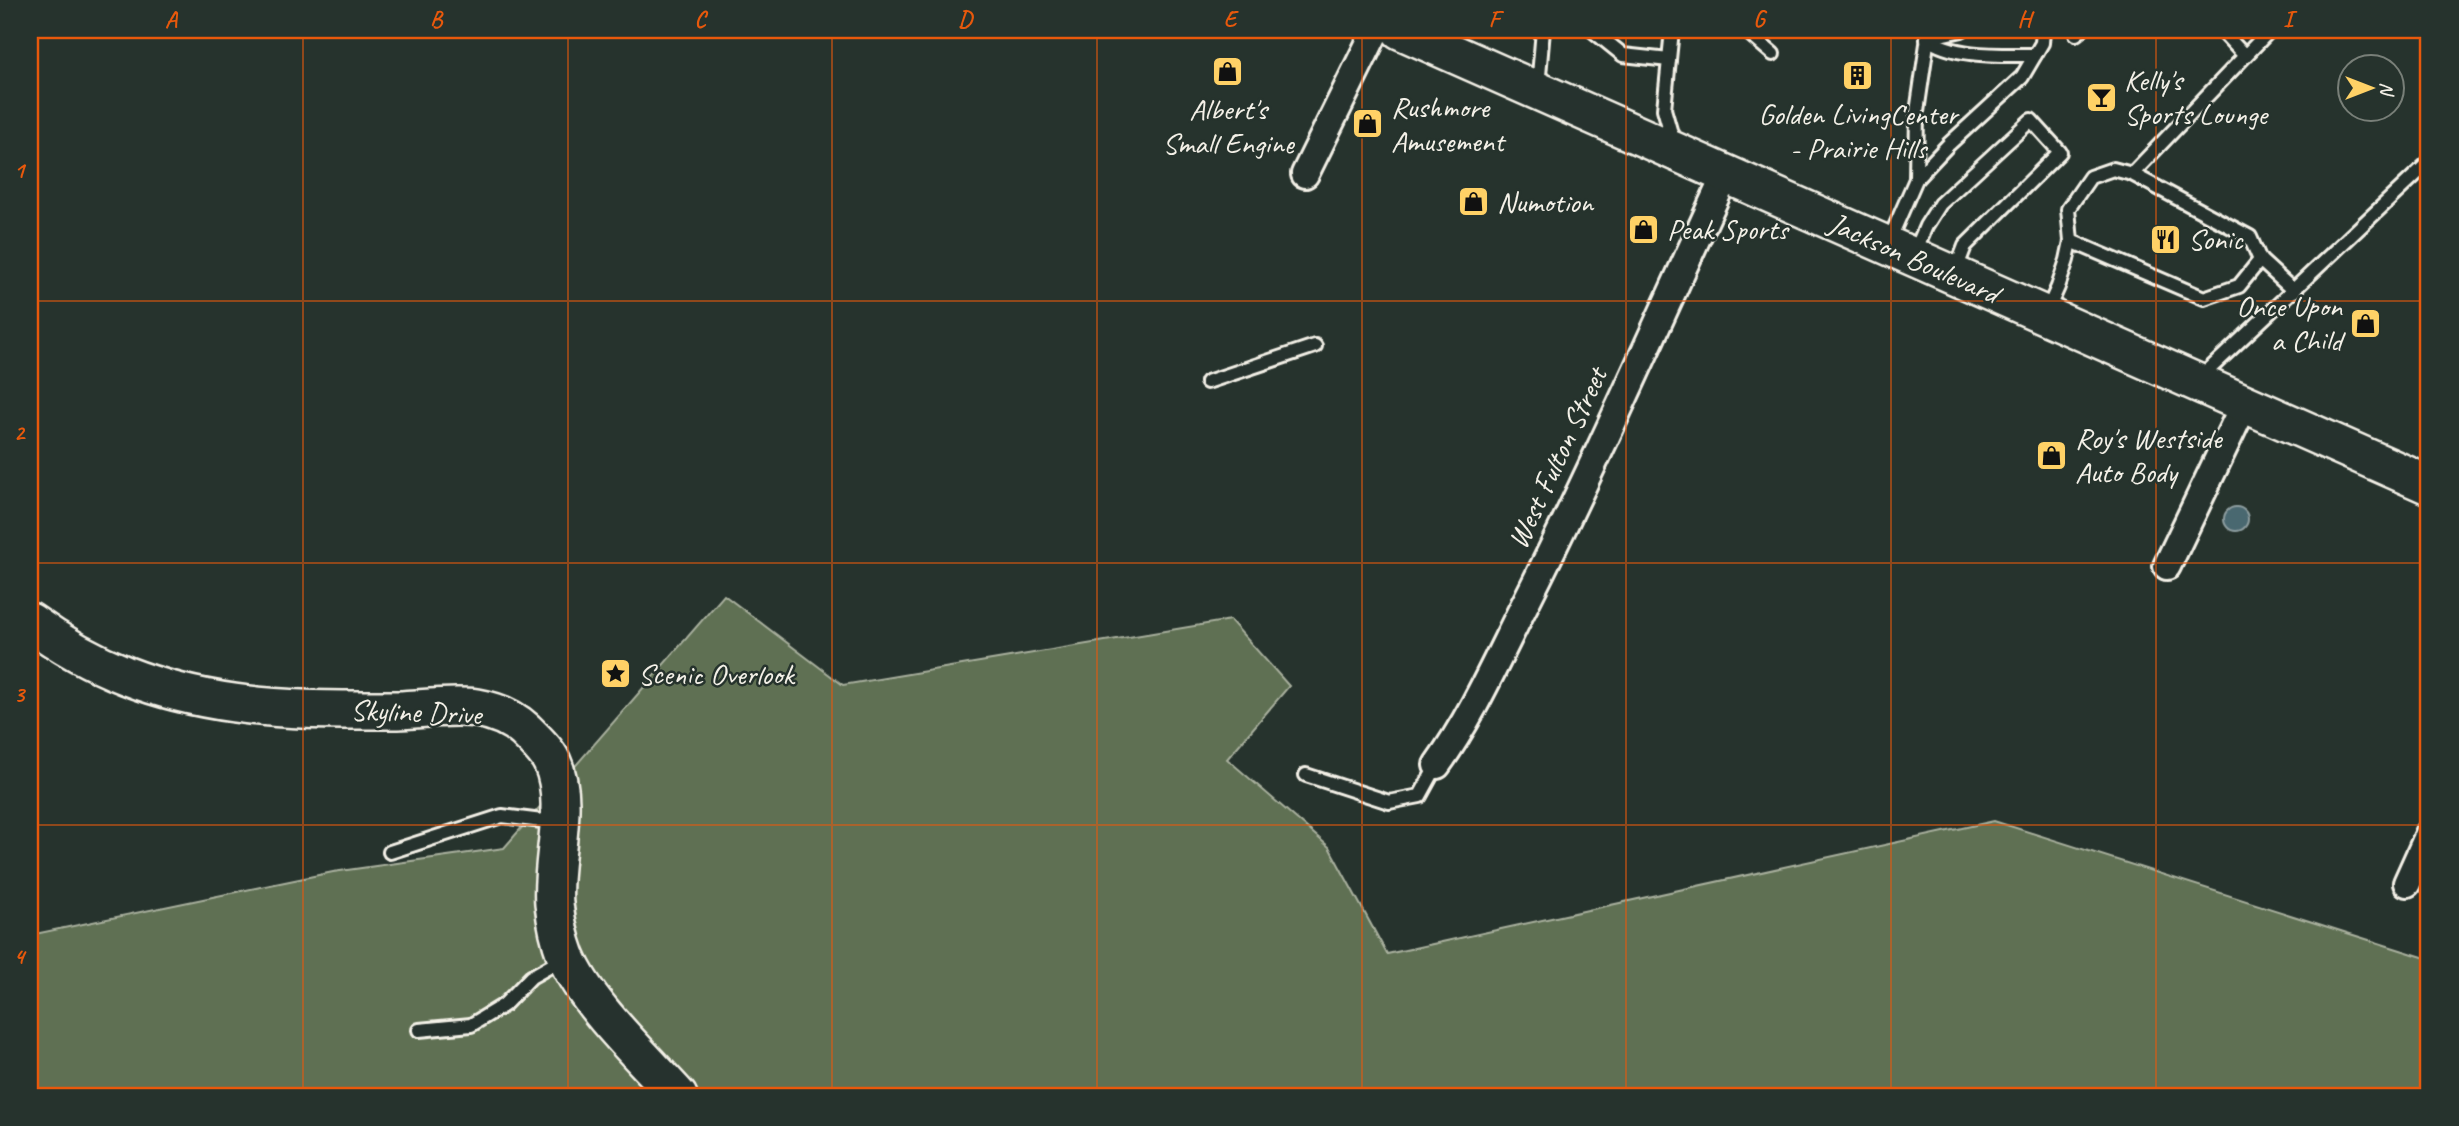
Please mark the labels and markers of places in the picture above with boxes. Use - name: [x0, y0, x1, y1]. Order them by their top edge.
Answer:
- shop icon: Albert's Small Engine: [1211, 54, 1245, 88]
- building icon: Golden LivingCenter - Prairie Hills: [1841, 59, 1875, 93]
- place label: Kelly's Sports Lounge: [2124, 61, 2269, 133]
- bar icon: Kelly's Sports Lounge: [2084, 80, 2118, 114]
- place label: Rushmore Amusement: [1391, 88, 1507, 160]
- place label: Albert's Small Engine: [1163, 90, 1296, 162]
- place label: Golden LivingCenter - Prairie Hills: [1758, 95, 1960, 167]
- shop icon: Rushmore Amusement: [1351, 107, 1385, 141]
- place label: Numotion: [1497, 183, 1595, 221]
- shop icon: Numotion: [1457, 185, 1491, 219]
- place label: Peak Sports: [1667, 210, 1791, 248]
- shop icon: Peak Sports: [1627, 212, 1661, 246]
- place label: Sonic: [2188, 220, 2244, 258]
- restaurant icon: Sonic: [2148, 222, 2182, 256]
- place label: Once Upon a Child: [2236, 287, 2346, 359]
- shop icon: Once Upon a Child: [2348, 306, 2382, 340]
- place label: Roy's Westside Auto Body: [2075, 419, 2224, 491]
- shop icon: Roy's Westside Auto Body: [2035, 438, 2069, 472]
- place label: Scenic Overlook: [638, 655, 795, 693]
- place icon: Scenic Overlook: [598, 657, 632, 691]

